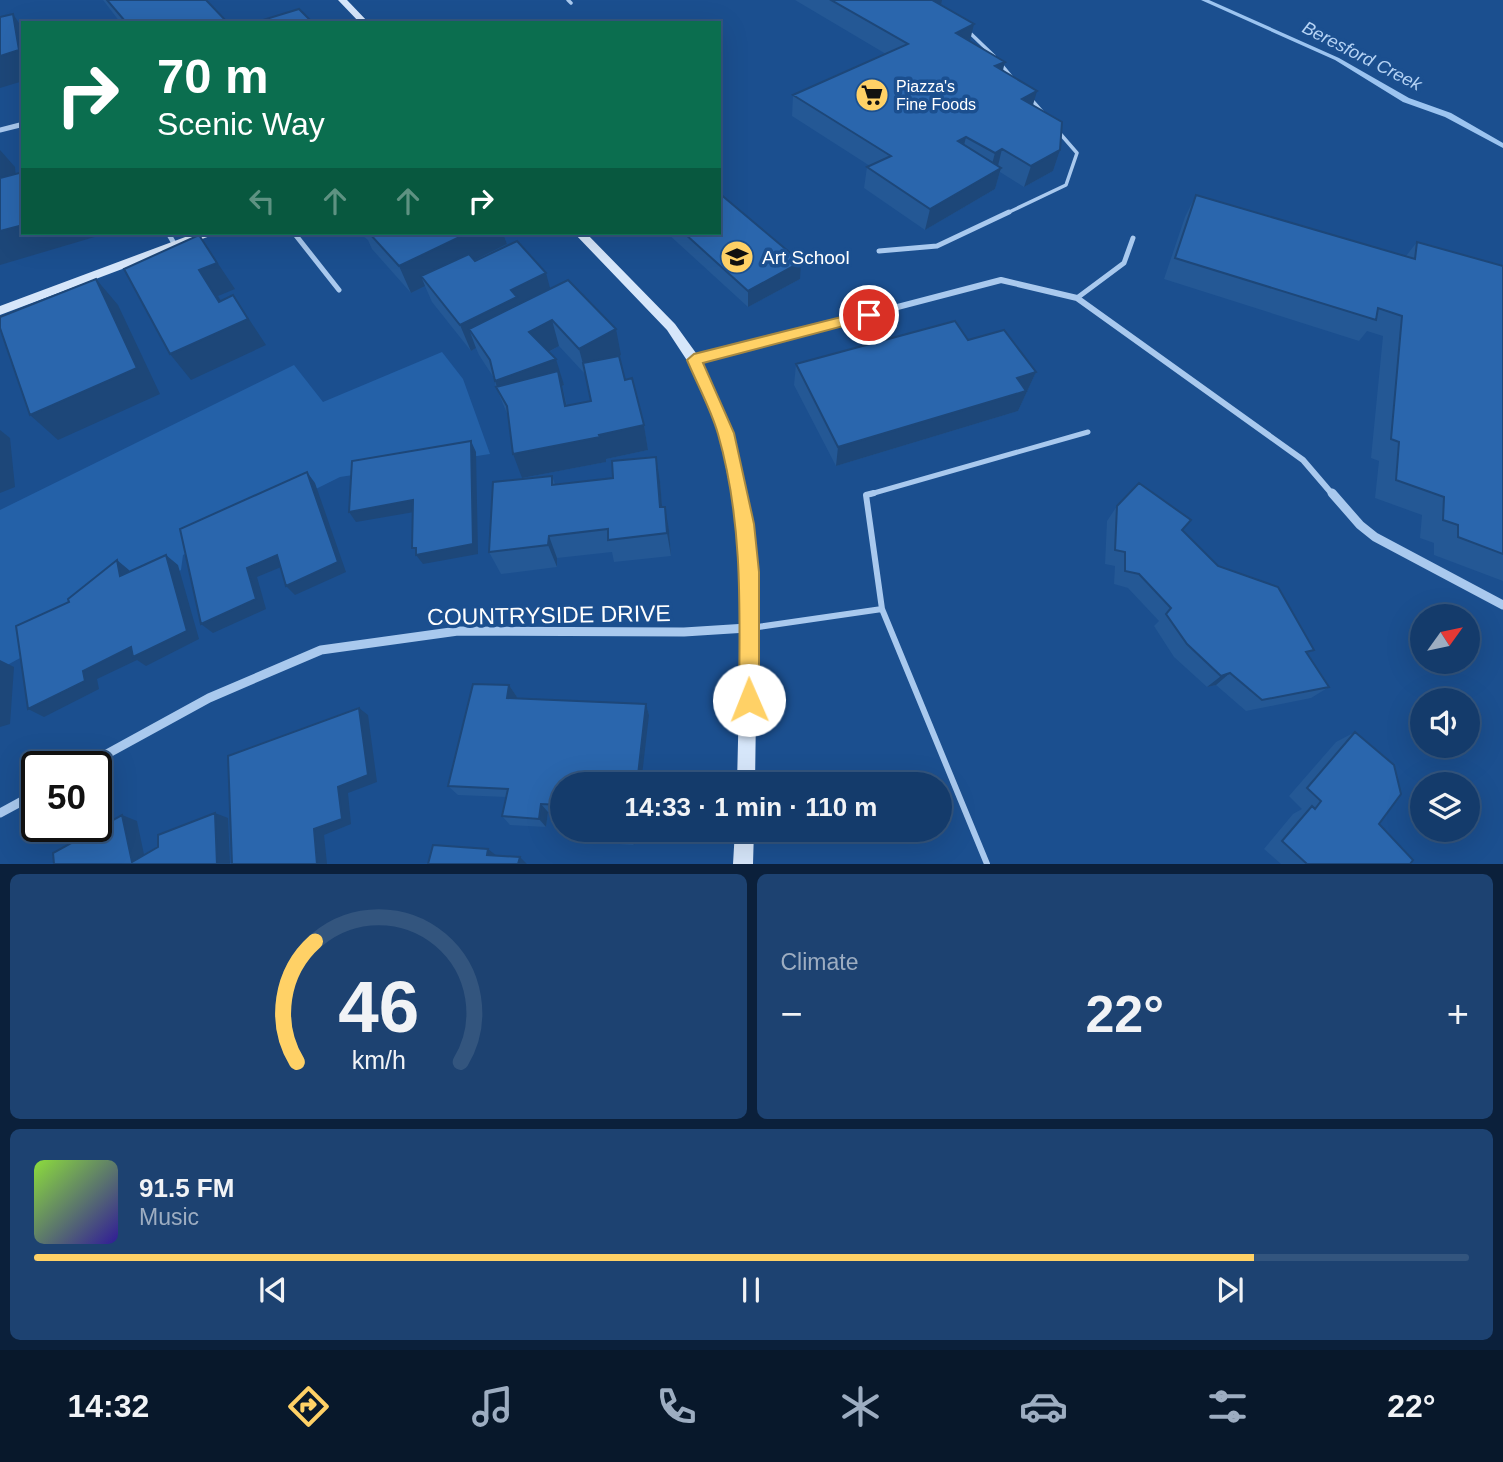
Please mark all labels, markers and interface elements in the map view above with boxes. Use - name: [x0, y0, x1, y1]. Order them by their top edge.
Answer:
- water label: Beresford Creek: [1299, 17, 1426, 95]
- icon: right: [42, 49, 133, 140]
- text: 70 m: [157, 49, 269, 103]
- supermarket icon: Piazza's Fine Foods: [853, 76, 891, 114]
- place label: Piazza's Fine Foods: [896, 78, 976, 113]
- text: Scenic Way: [157, 106, 325, 142]
- icon: left: [243, 182, 281, 220]
- icon: ahead: [316, 182, 354, 220]
- icon: ahead: [389, 182, 427, 220]
- icon: right: [462, 182, 500, 220]
- school or university icon: Art School: [718, 238, 756, 276]
- place label: Art School: [762, 247, 850, 268]
- pin: [839, 285, 899, 345]
- icon: arrive: [850, 296, 888, 334]
- street label: COUNTRYSIDE DRIVE: [427, 600, 671, 630]
- north arrow: [1410, 604, 1480, 674]
- map controls: [1410, 604, 1480, 842]
- position arrow: [712, 663, 786, 737]
- button: sound: [1410, 688, 1480, 758]
- speed limit sign: 50: [21, 751, 112, 842]
- button: layers: [1410, 772, 1480, 842]
- text: 14:33 · 1 min · 110 m: [625, 792, 877, 822]
- text: Climate: [781, 949, 858, 975]
- text: 46: [338, 967, 419, 1048]
- text: 22°: [1085, 985, 1164, 1043]
- text: −: [781, 993, 803, 1035]
- text: +: [1447, 993, 1469, 1035]
- text: km/h: [351, 1046, 405, 1074]
- text: 91.5 FM: [139, 1173, 234, 1203]
- text: Music: [139, 1204, 199, 1230]
- icon: previous: [254, 1271, 292, 1309]
- icon: pause: [732, 1271, 770, 1309]
- icon: next: [1211, 1271, 1249, 1309]
- icon: directions: [284, 1382, 333, 1431]
- icon: music: [468, 1382, 517, 1431]
- icon: phone: [652, 1382, 701, 1431]
- icon: climate: [836, 1382, 885, 1431]
- icon: car: [1019, 1382, 1068, 1431]
- icon: filters: [1203, 1382, 1252, 1431]
- text: 14:32: [67, 1388, 149, 1424]
- text: 22°: [1387, 1388, 1436, 1424]

